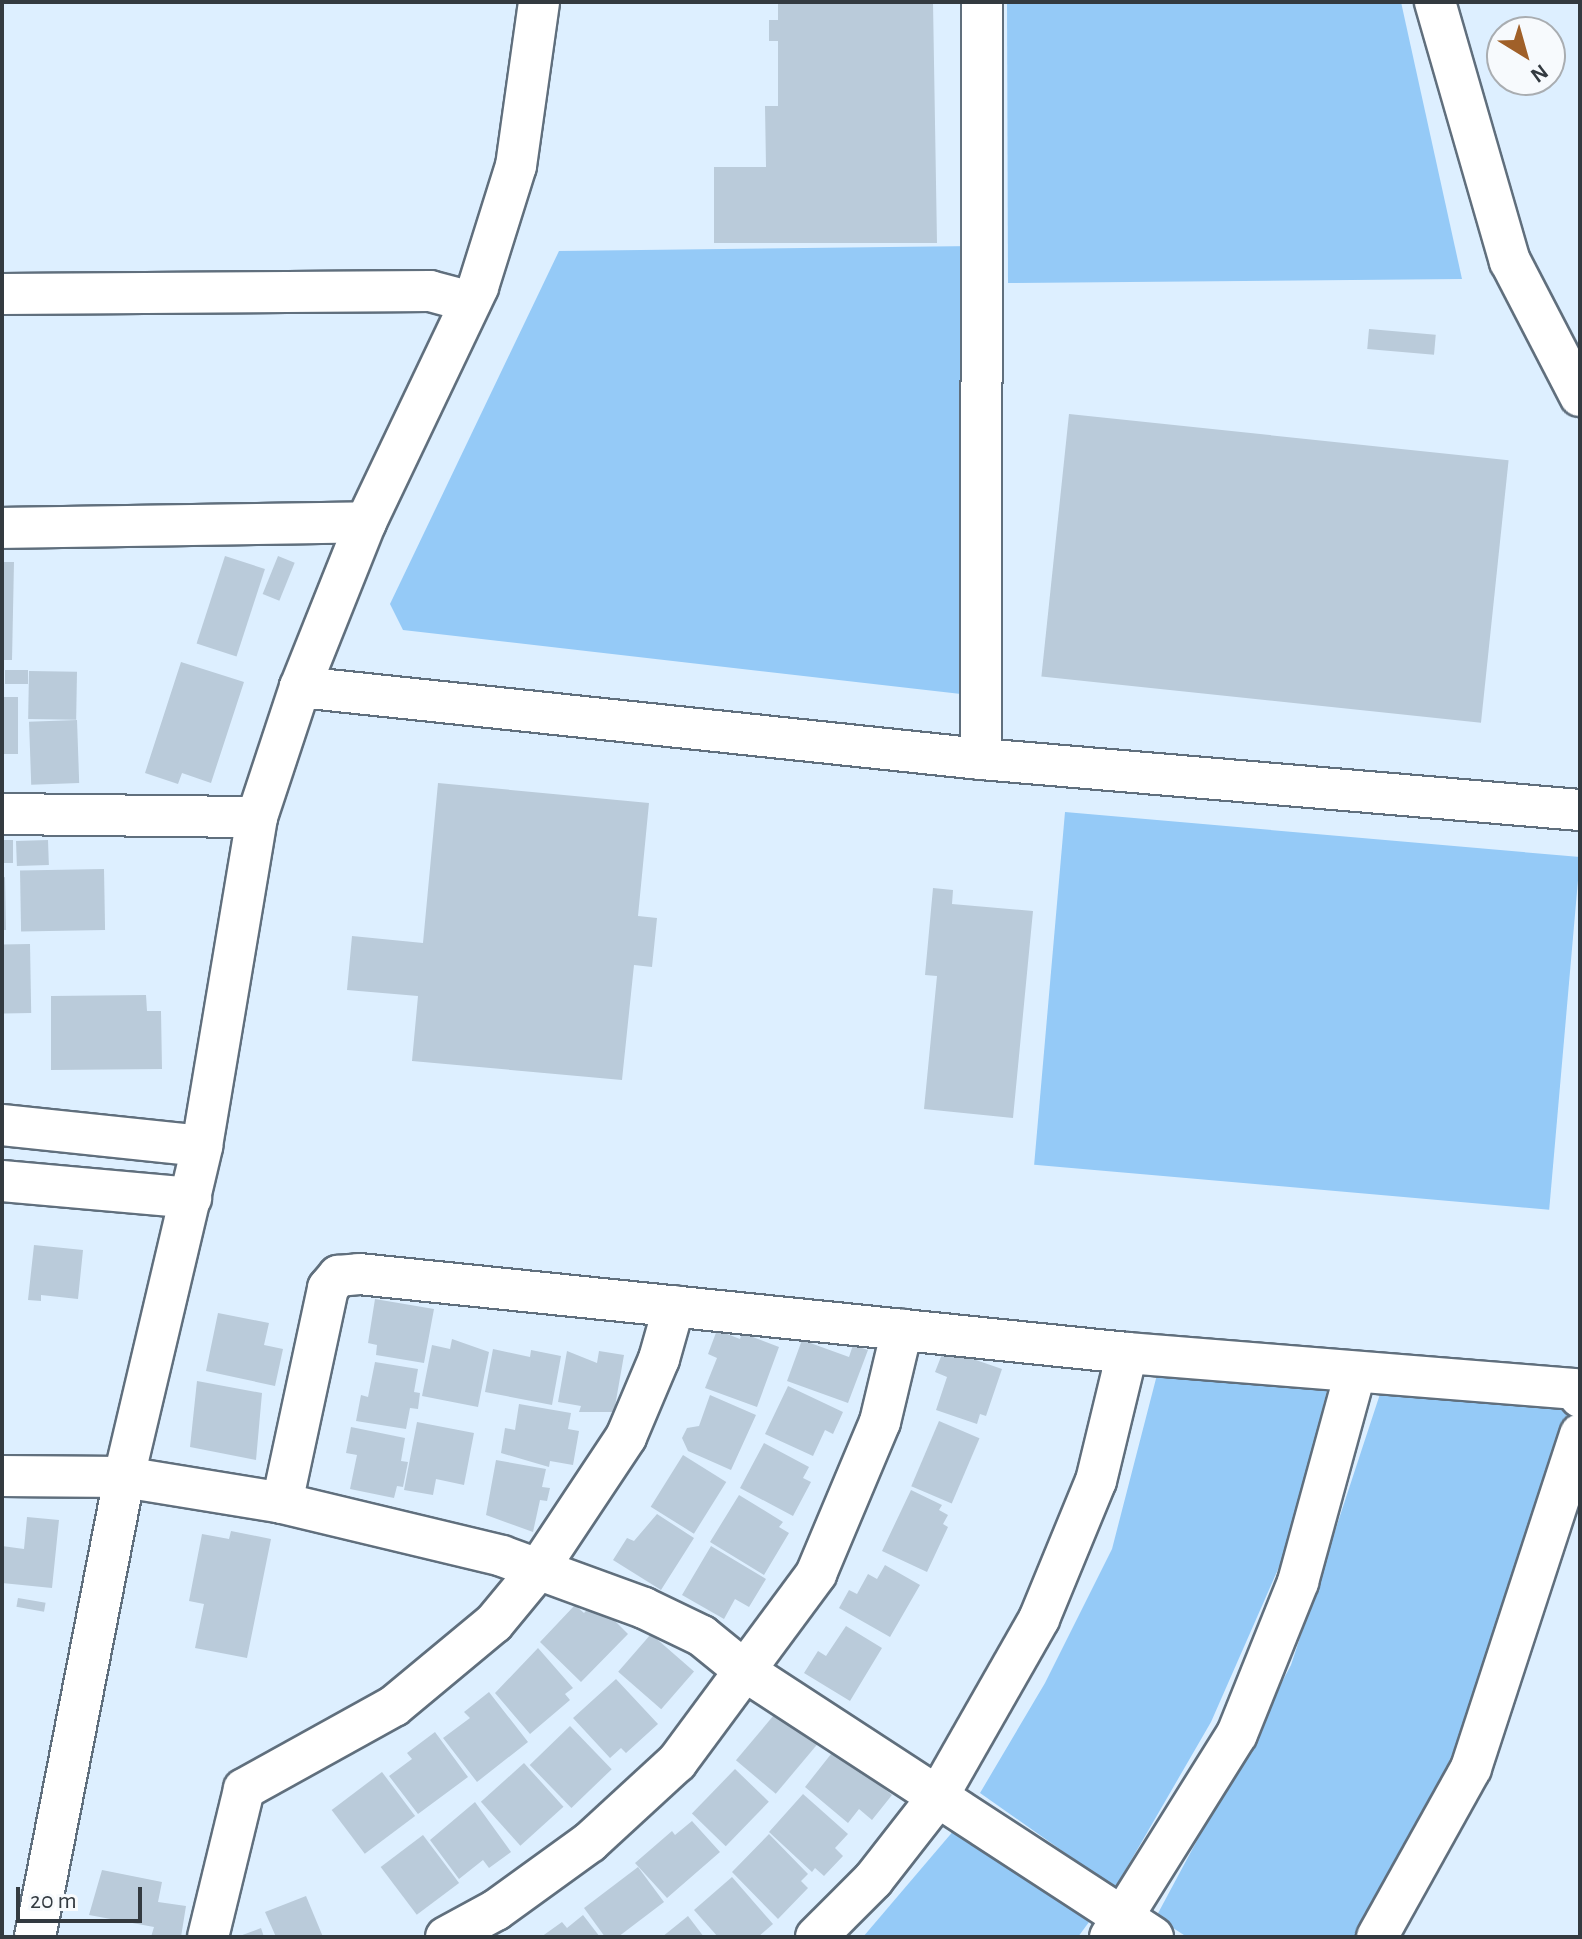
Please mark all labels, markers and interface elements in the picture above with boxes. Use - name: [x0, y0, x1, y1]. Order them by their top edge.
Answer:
- north arrow: [1486, 16, 1566, 96]
- text: N: [1527, 60, 1552, 87]
- scale bar: [20, 1871, 146, 1921]
- text: 20 m: [30, 1889, 77, 1913]

